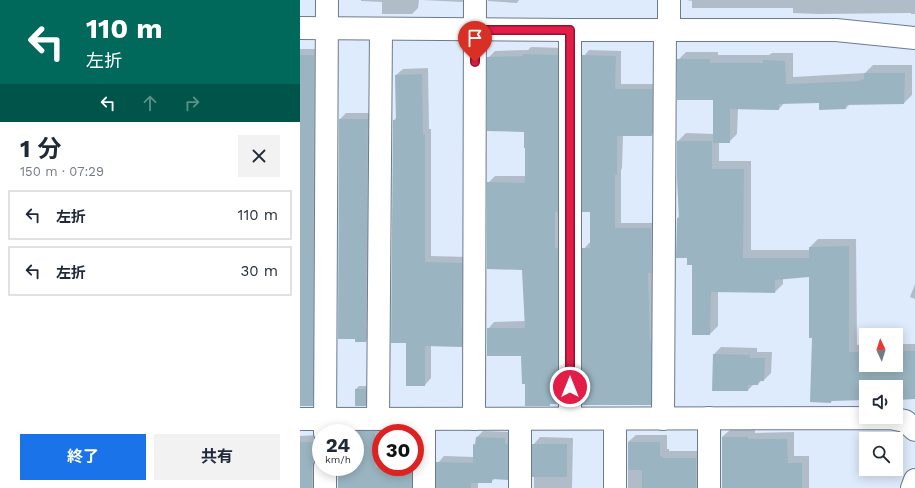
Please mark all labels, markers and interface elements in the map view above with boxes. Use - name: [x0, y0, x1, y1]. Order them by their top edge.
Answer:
- text: 110 m: [86, 12, 163, 45]
- icon: left: [20, 16, 72, 68]
- pin: [458, 21, 492, 62]
- icon: arrive: [464, 27, 486, 49]
- text: 左折: [86, 50, 122, 71]
- icon: left: [97, 92, 119, 114]
- icon: ahead: [139, 92, 161, 114]
- icon: right: [181, 92, 203, 114]
- text: 1 分: [20, 135, 61, 163]
- button: close: [238, 135, 280, 177]
- text: 150 m · 07:29: [20, 164, 104, 179]
- icon: left: [22, 204, 44, 226]
- text: 110 m: [238, 206, 278, 224]
- text: 左折: [56, 208, 86, 226]
- icon: left: [22, 260, 44, 282]
- text: 30 m: [241, 262, 278, 280]
- text: 左折: [56, 264, 86, 282]
- north arrow: [859, 328, 903, 372]
- map controls: [859, 328, 903, 476]
- position arrow: [549, 366, 591, 408]
- button: sound: [859, 380, 903, 424]
- speed limit sign: 30: [372, 424, 424, 476]
- button: search: [859, 432, 903, 476]
- text: 24: [326, 433, 350, 457]
- button: 終了: [20, 434, 146, 480]
- button: 共有: [154, 434, 280, 480]
- text: km/h: [325, 454, 351, 465]

